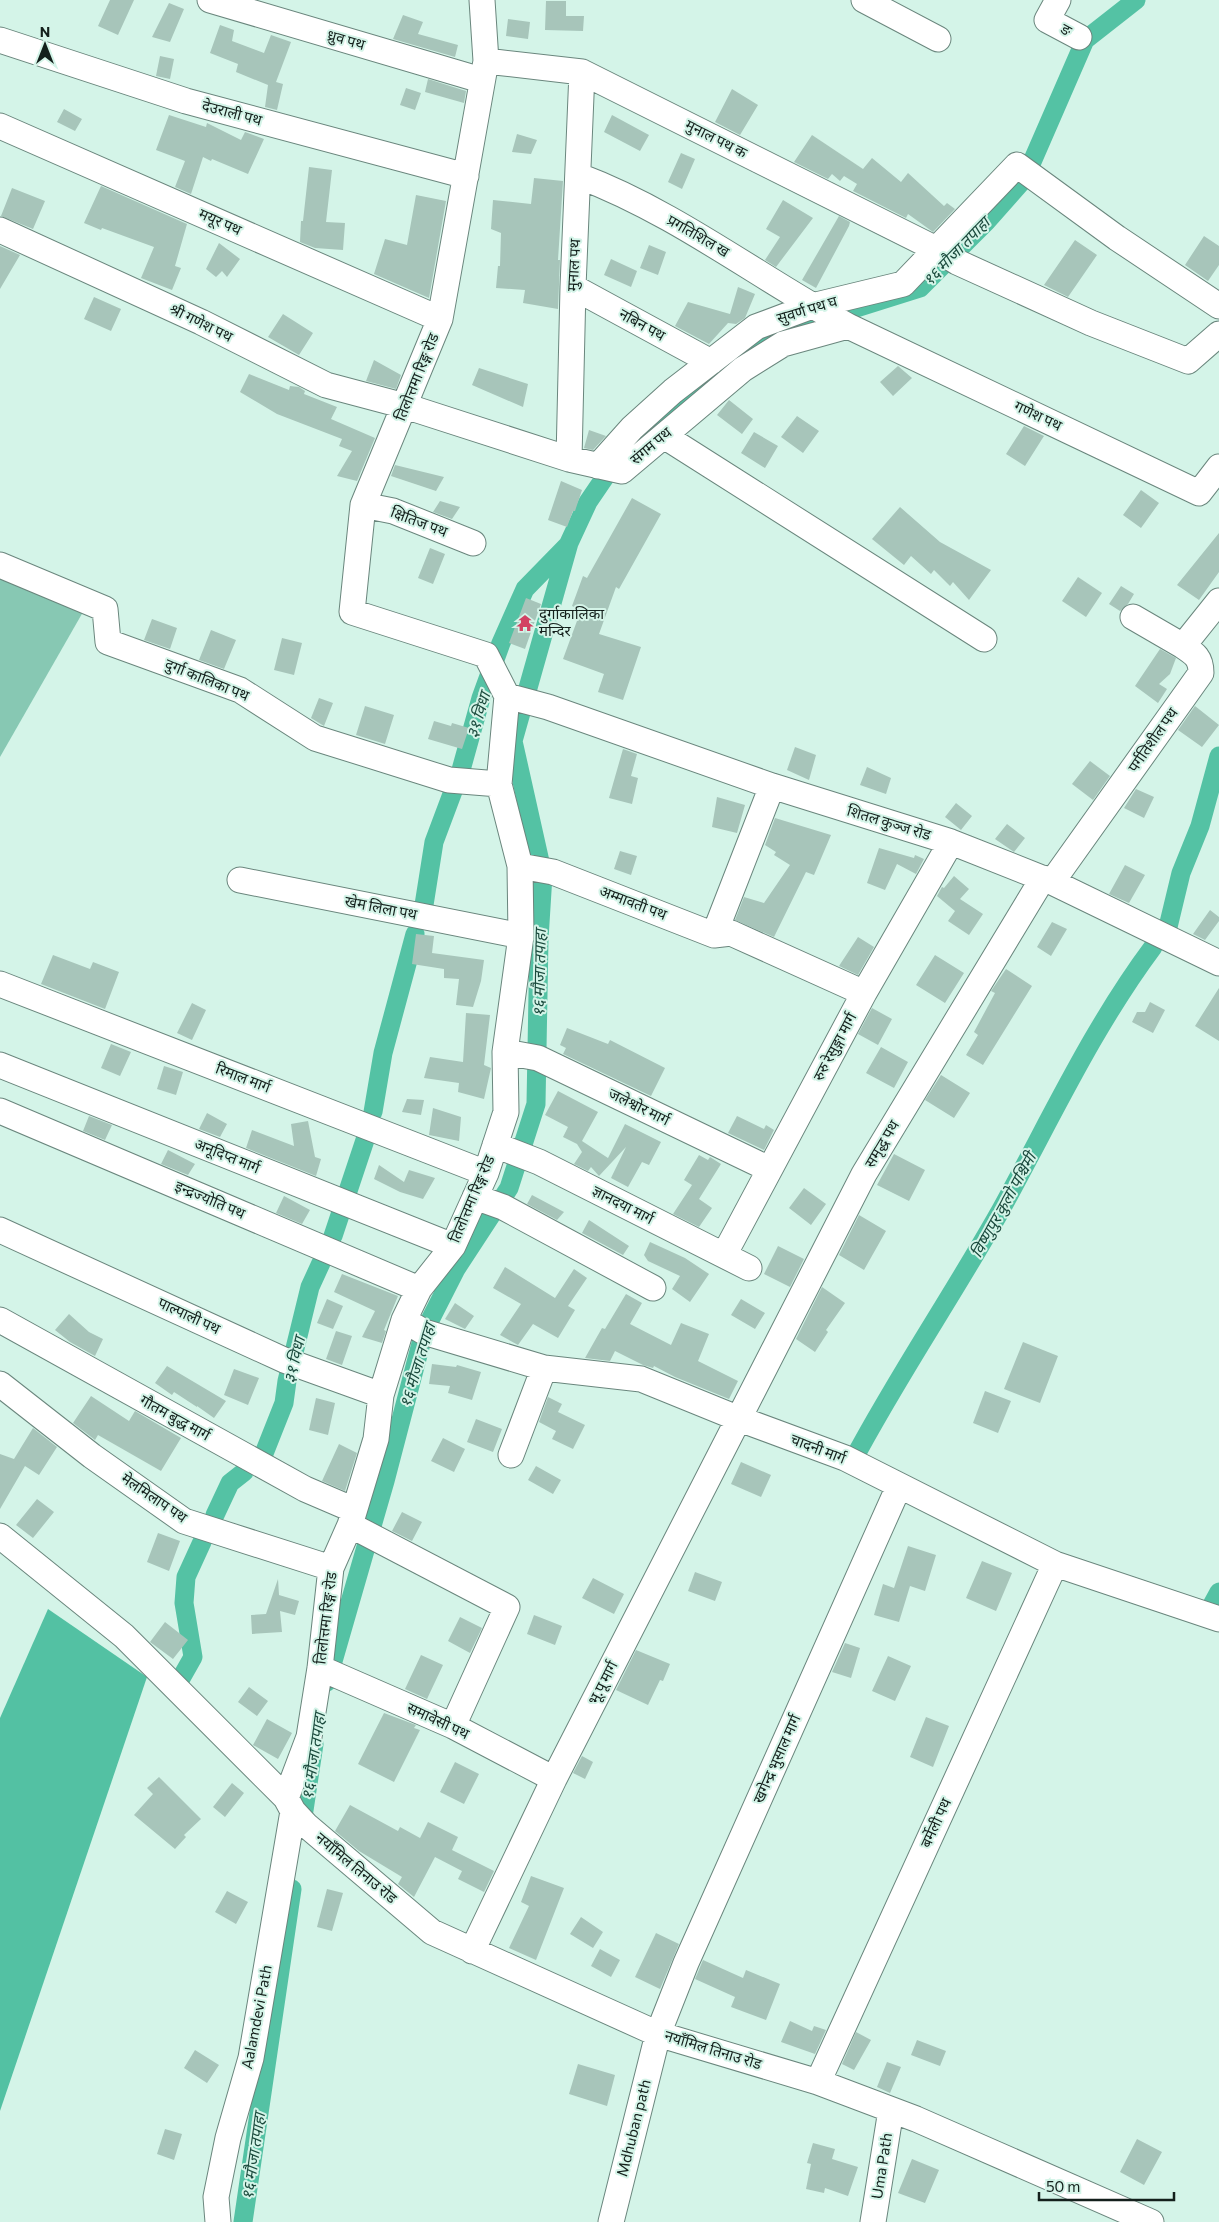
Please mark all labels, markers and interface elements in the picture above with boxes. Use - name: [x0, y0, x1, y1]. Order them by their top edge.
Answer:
- street label: ङ: [1057, 18, 1075, 40]
- north arrow: [20, 20, 70, 70]
- text: N: [40, 23, 50, 40]
- street label: ध्रुव पथ: [325, 25, 368, 55]
- street label: देउराली पथ: [200, 95, 265, 129]
- street label: मुनाल पथ क: [682, 115, 751, 163]
- street label: मयूर पथ: [195, 204, 245, 240]
- street label: प्रगतिशिल ख: [664, 210, 733, 260]
- water label: १६ मौजा तपाहा: [918, 211, 995, 289]
- street label: मुनाल पथ: [563, 238, 585, 292]
- street label: सुवर्ण पथ घ: [774, 291, 841, 329]
- street label: श्री गणेश पथ: [167, 299, 236, 345]
- street label: नबिन पथ: [616, 304, 669, 344]
- street label: तिलोत्तमा रिङ्ग रोड: [390, 329, 442, 423]
- street label: गणेश पथ: [1012, 396, 1065, 434]
- street label: संगम पथ: [626, 422, 675, 468]
- street label: क्षितिज पथ: [389, 502, 451, 540]
- place label: दुर्गाकालिका मन्दिर: [539, 604, 605, 639]
- temple icon: दुर्गाकालिका मन्दिर: [515, 613, 535, 633]
- street label: दुर्गा कालिका पथ: [162, 654, 252, 706]
- water label: ३१ विधा: [462, 687, 494, 740]
- street label: पर्गतिशील पथ: [1123, 703, 1181, 775]
- street label: शितल कुञ्ज रोड: [845, 801, 934, 846]
- street label: अम्मावती पथ: [597, 881, 670, 923]
- street label: खेम लिला पथ: [344, 891, 419, 923]
- water label: १६ मौजा तपाहा: [528, 926, 549, 1017]
- street label: रुरु रेसुङ्गा मार्ग: [809, 1008, 862, 1085]
- street label: रिमाल मार्ग: [213, 1058, 274, 1096]
- street label: जलेश्वोर मार्ग: [606, 1084, 674, 1129]
- street label: समृद्ध पथ: [860, 1116, 904, 1171]
- street label: अनूदिप्त मार्ग: [191, 1134, 264, 1179]
- water label: विष्णुपुर कुलो पश्चिमी: [966, 1147, 1042, 1261]
- street label: तिलोत्तमा रिङ्ग रोड: [445, 1151, 498, 1245]
- street label: इन्द्रज्योति पथ: [173, 1176, 249, 1222]
- street label: ज्ञानदया मार्ग: [590, 1181, 658, 1228]
- street label: पाल्पाली पथ: [156, 1293, 224, 1337]
- water label: १६ मौजा तपाहा: [395, 1318, 439, 1409]
- water label: ३१ विधा: [279, 1332, 309, 1385]
- street label: गौतम बुद्ध मार्ग: [136, 1390, 215, 1446]
- street label: चादनी मार्ग: [788, 1429, 849, 1467]
- street label: मेलमिलाप पथ: [118, 1469, 191, 1526]
- street label: तिलोत्तमा रिङ्ग रोड: [310, 1570, 340, 1665]
- street label: भू.पू मार्ग: [583, 1657, 623, 1708]
- street label: समावेसी पथ: [405, 1698, 473, 1742]
- water label: १६ मौजा तपाहा: [297, 1708, 328, 1801]
- street label: खगेन्द्र भुसाल मार्ग: [749, 1711, 806, 1807]
- street label: बर्मेली पथ: [916, 1795, 955, 1850]
- street label: नयाँमिल तिनाउ रोड: [312, 1828, 402, 1907]
- street label: Aalamdevi Path: [237, 1963, 275, 2070]
- street label: नयाँमिल तिनाउ रोड: [663, 2026, 765, 2073]
- street label: Mdhuban path: [612, 2077, 654, 2178]
- water label: १६ मौजा तपाहा: [237, 2108, 268, 2201]
- street label: Uma Path: [867, 2131, 895, 2200]
- scale bar: [1039, 2170, 1174, 2202]
- text: 50 m: [1046, 2177, 1080, 2195]

